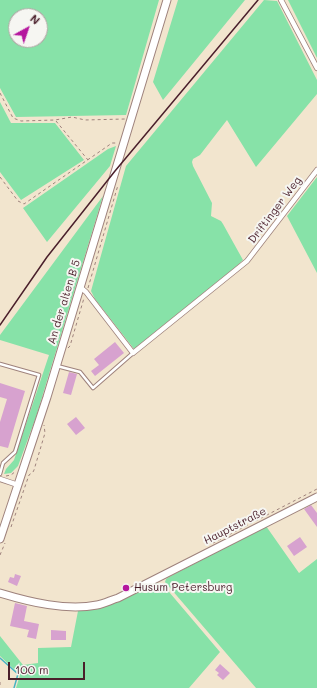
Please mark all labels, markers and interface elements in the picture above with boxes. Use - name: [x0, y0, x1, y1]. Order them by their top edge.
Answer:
- north arrow: [8, 8, 48, 48]
- text: N: [27, 11, 43, 28]
- street label: Driftinger Weg: [246, 174, 304, 246]
- street label: An der alten B 5: [45, 258, 83, 346]
- street label: Hauptstraße: [201, 505, 269, 547]
- place label: Husum Petersburg: [134, 581, 232, 595]
- marker: Husum Petersburg: [121, 583, 131, 593]
- scale bar: [10, 654, 87, 680]
- text: 100 m: [15, 661, 49, 677]

